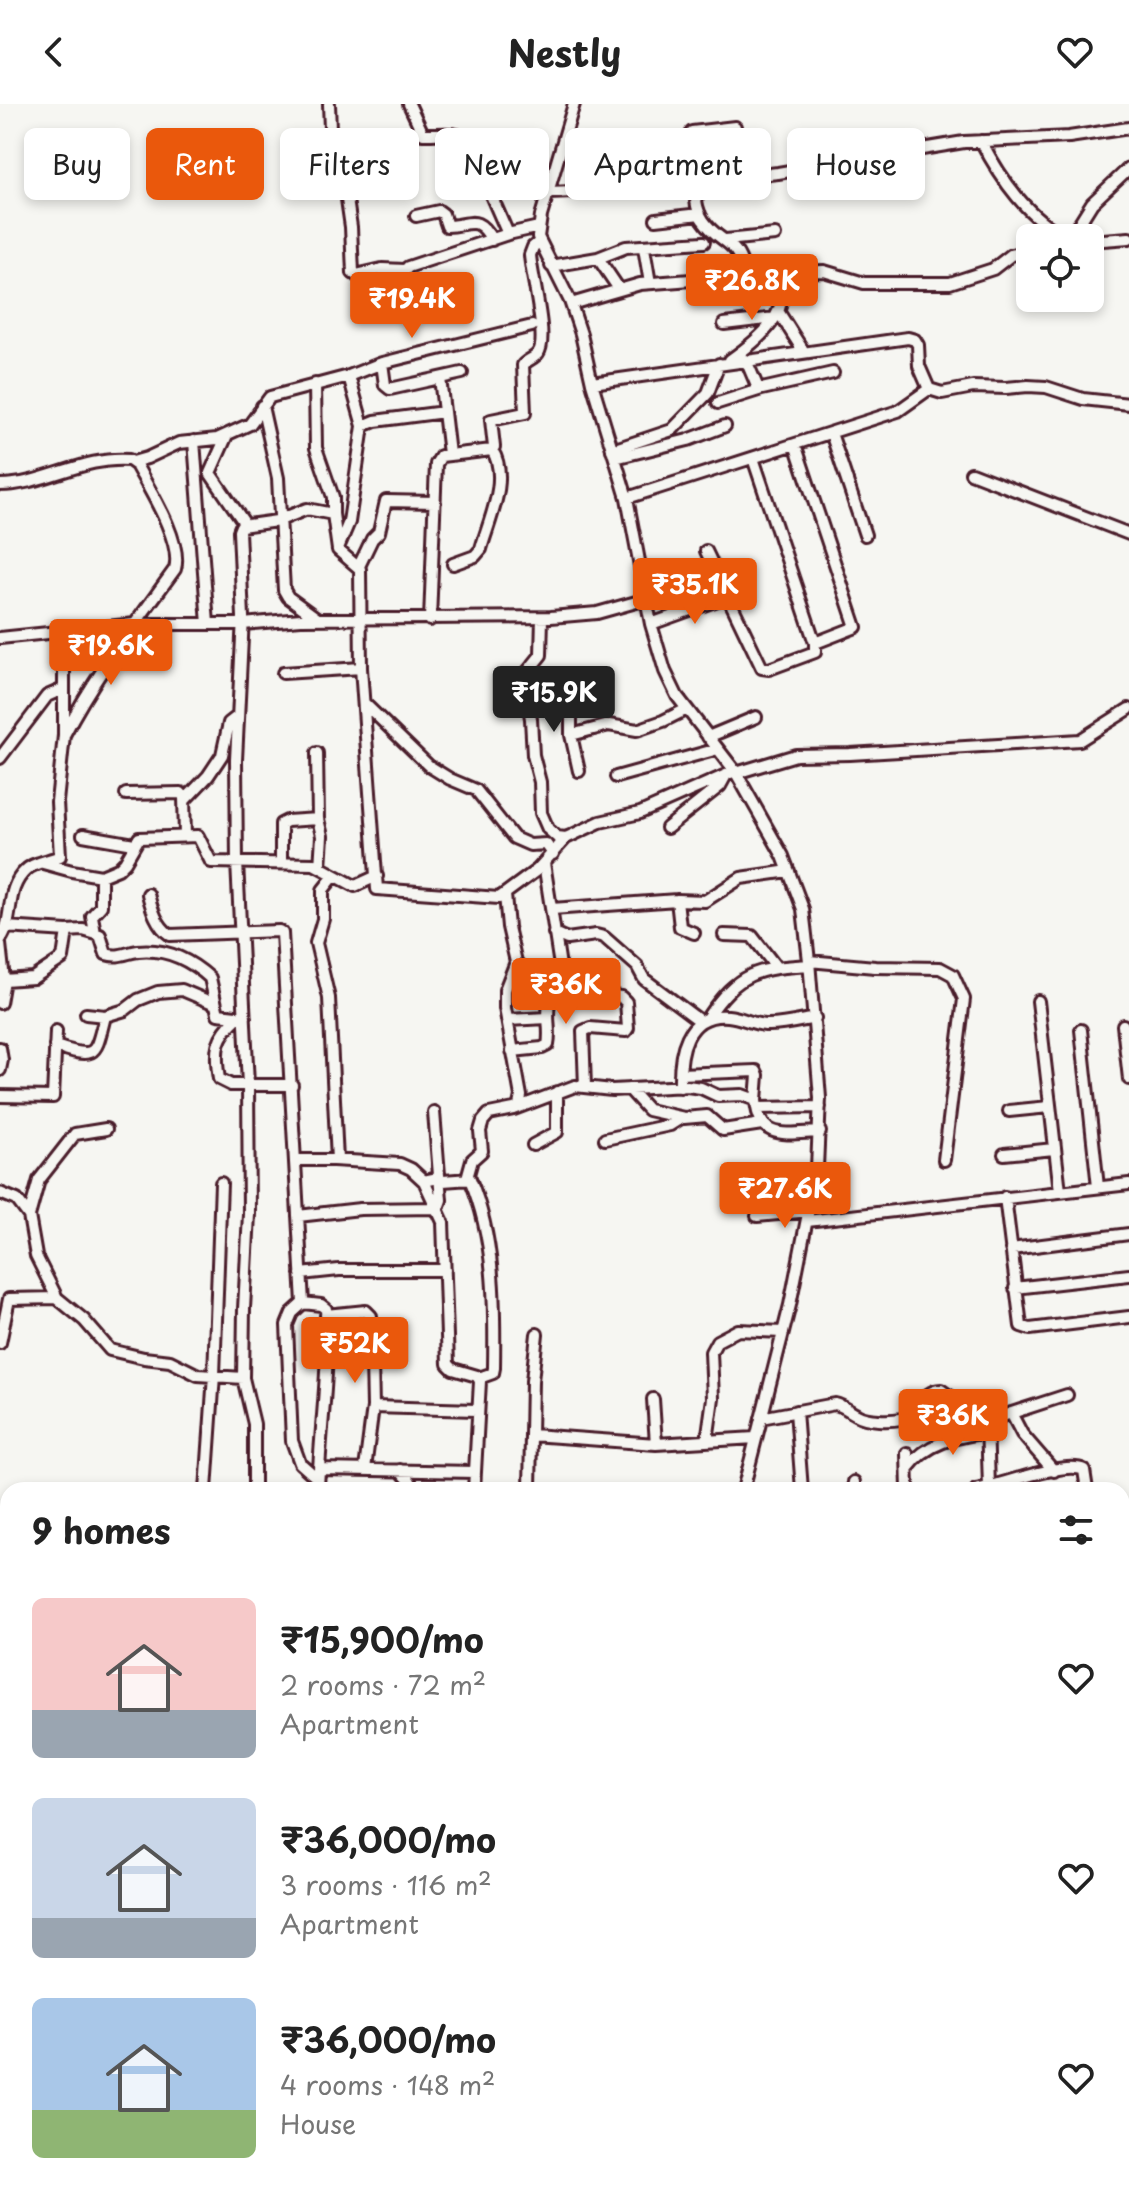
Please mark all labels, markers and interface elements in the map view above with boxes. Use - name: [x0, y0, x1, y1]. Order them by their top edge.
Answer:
- text: Nestly: [508, 25, 621, 79]
- icon: back: [32, 30, 76, 74]
- icon: heart: [1053, 30, 1097, 74]
- chip: Buy: [24, 128, 130, 200]
- chip: Rent: [146, 128, 264, 200]
- chip: Filters: [280, 128, 419, 200]
- chip: New: [435, 128, 549, 200]
- chip: Apartment: [565, 128, 771, 200]
- chip: House: [787, 128, 925, 200]
- map controls: [1016, 224, 1104, 312]
- button: locate: [1016, 224, 1104, 312]
- pin: ₹26.8K: [687, 254, 817, 322]
- text: ₹26.8K: [704, 260, 800, 299]
- pin: ₹19.4K: [347, 272, 477, 340]
- text: ₹19.4K: [368, 278, 456, 317]
- pin: ₹35.1K: [630, 558, 760, 626]
- text: ₹35.1K: [651, 564, 739, 603]
- pin: ₹19.6K: [46, 619, 176, 687]
- text: ₹19.6K: [67, 625, 155, 664]
- pin: ₹15.9K: [489, 666, 619, 734]
- text: ₹15.9K: [511, 672, 597, 711]
- pin: ₹36K: [519, 958, 613, 1026]
- text: ₹36K: [530, 964, 602, 1003]
- pin: ₹27.6K: [720, 1162, 850, 1230]
- text: ₹27.6K: [738, 1168, 832, 1207]
- pin: ₹52K: [308, 1317, 402, 1385]
- text: ₹52K: [319, 1323, 391, 1362]
- pin: ₹36K: [906, 1389, 1000, 1457]
- text: ₹36K: [917, 1395, 989, 1434]
- text: 9 homes: [32, 1504, 171, 1556]
- icon: filters: [1054, 1508, 1098, 1552]
- text: ₹15,900/mo: [280, 1613, 484, 1665]
- icon: home: [96, 1630, 192, 1726]
- icon: heart: [1054, 1656, 1098, 1700]
- text: 2 rooms · 72 m²: [280, 1665, 486, 1704]
- text: Apartment: [280, 1704, 419, 1743]
- text: ₹36,000/mo: [280, 1813, 496, 1865]
- icon: home: [96, 1830, 192, 1926]
- icon: heart: [1054, 1856, 1098, 1900]
- text: 3 rooms · 116 m²: [280, 1865, 492, 1904]
- text: Apartment: [280, 1904, 419, 1943]
- text: ₹36,000/mo: [280, 2013, 496, 2065]
- icon: home: [96, 2030, 192, 2126]
- icon: heart: [1054, 2056, 1098, 2100]
- text: 4 rooms · 148 m²: [280, 2065, 495, 2104]
- text: House: [280, 2104, 356, 2143]

